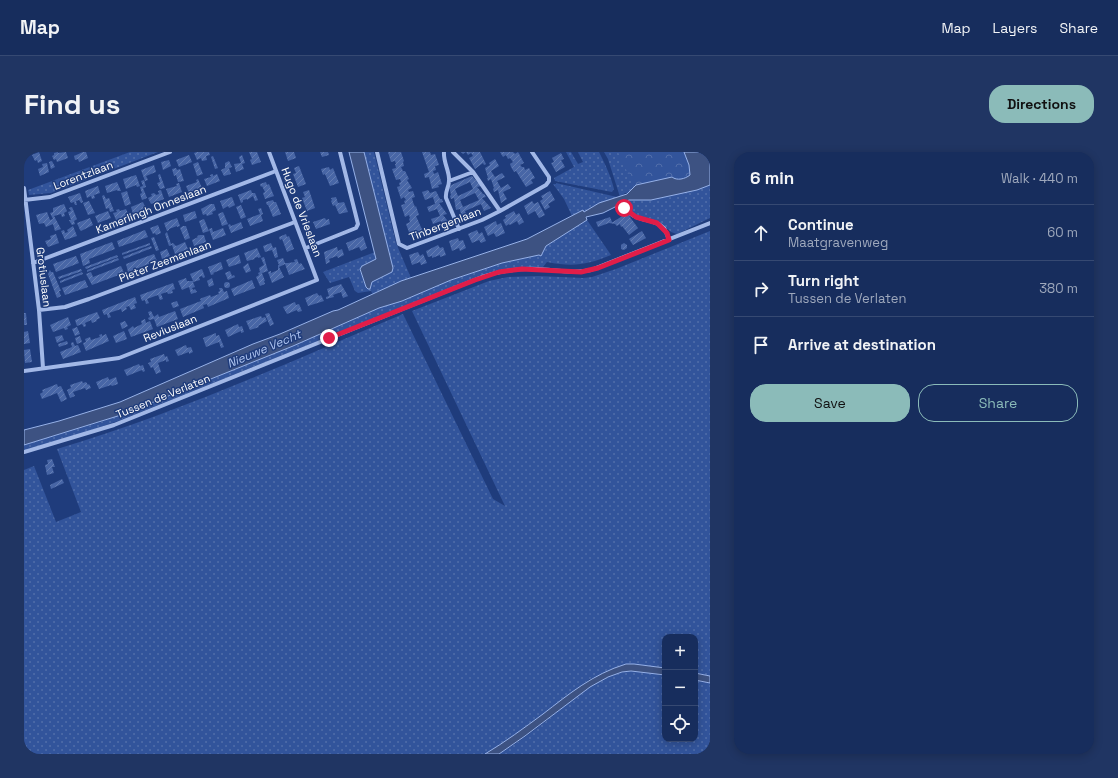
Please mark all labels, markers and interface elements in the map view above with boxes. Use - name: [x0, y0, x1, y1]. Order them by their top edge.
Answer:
- text: Map: [20, 15, 60, 40]
- text: Map: [941, 19, 971, 37]
- text: Layers: [993, 19, 1037, 37]
- text: Share: [1059, 19, 1098, 37]
- button: Directions: [989, 85, 1094, 123]
- text: Find us: [24, 86, 121, 122]
- street label: Lorentzlaan: [51, 157, 115, 193]
- street label: Hugo de Vrieslaan: [278, 165, 326, 259]
- text: 6 min: [750, 167, 794, 189]
- text: Walk · 440 m: [1001, 170, 1078, 187]
- street label: Kamerlingh Onneslaan: [94, 181, 208, 237]
- route start: [615, 199, 633, 217]
- street label: Tinbergenlaan: [407, 204, 483, 244]
- text: Continue: [788, 215, 854, 234]
- icon: ahead: [750, 222, 772, 244]
- text: 60 m: [1047, 224, 1078, 241]
- text: Maatgravenweg: [788, 234, 888, 251]
- street label: Pieter Zeemanlaan: [117, 237, 213, 285]
- street label: Grotiuslaan: [33, 246, 55, 308]
- text: Turn right: [788, 271, 859, 290]
- icon: right: [750, 278, 772, 300]
- text: 380 m: [1039, 280, 1078, 297]
- text: Tussen de Verlaten: [788, 290, 906, 307]
- street label: Reviuslaan: [141, 311, 199, 345]
- water label: Nieuwe Vecht: [225, 326, 305, 372]
- route end: [320, 329, 338, 347]
- icon: arrive: [750, 334, 772, 356]
- text: Arrive at destination: [788, 335, 936, 354]
- street label: Tussen de Verlaten: [114, 371, 212, 421]
- button: Save: [750, 384, 910, 422]
- button: Share: [918, 384, 1078, 422]
- map controls: [662, 634, 698, 742]
- button: +: [662, 634, 698, 670]
- button: −: [662, 670, 698, 706]
- button: locate: [662, 706, 698, 742]

